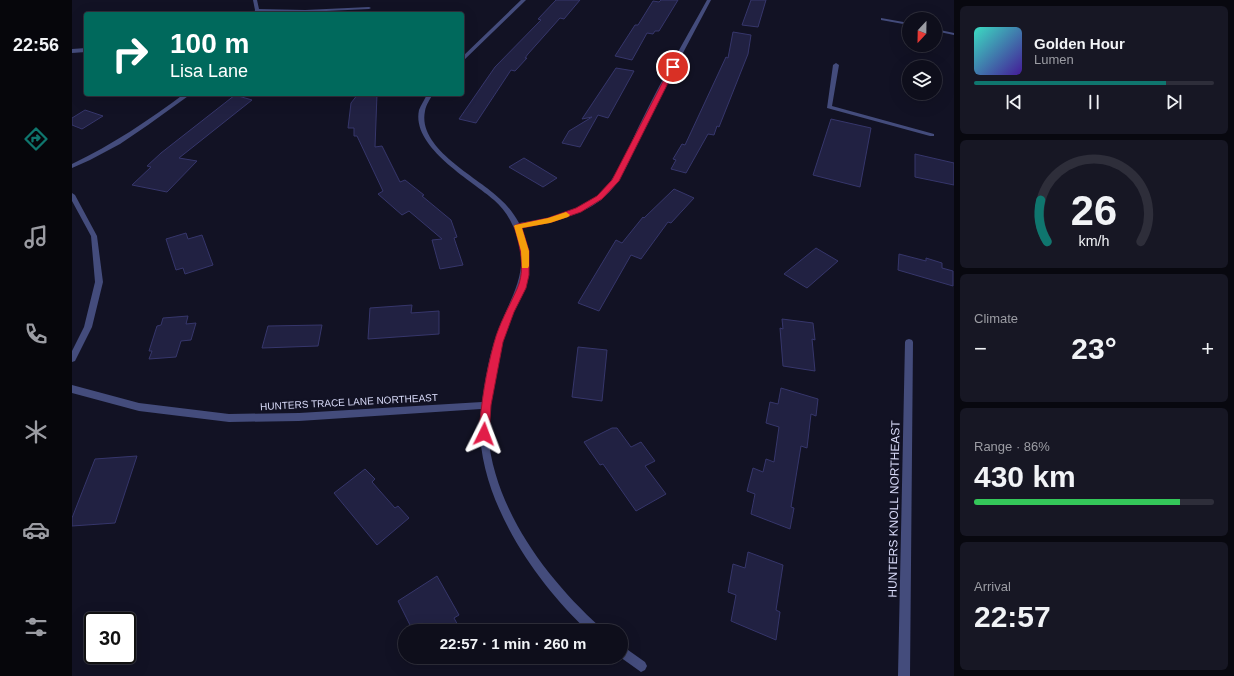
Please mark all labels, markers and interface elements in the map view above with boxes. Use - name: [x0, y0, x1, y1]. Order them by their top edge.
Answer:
- north arrow: [902, 12, 942, 52]
- map controls: [902, 12, 942, 100]
- icon: right: [104, 28, 156, 80]
- text: 100 m: [170, 28, 249, 59]
- text: 22:56: [13, 35, 59, 55]
- text: Golden Hour: [1034, 35, 1125, 52]
- pin: [656, 50, 690, 84]
- text: Lumen: [1034, 52, 1074, 67]
- icon: arrive: [662, 56, 684, 78]
- button: layers: [902, 60, 942, 100]
- text: Lisa Lane: [170, 61, 248, 81]
- icon: previous: [1003, 91, 1025, 113]
- icon: pause: [1083, 91, 1105, 113]
- icon: next: [1163, 91, 1185, 113]
- icon: directions: [22, 125, 50, 153]
- text: 26: [1071, 187, 1117, 234]
- icon: music: [22, 223, 50, 251]
- text: km/h: [1079, 233, 1110, 249]
- text: Climate: [974, 311, 1018, 326]
- icon: phone: [22, 320, 50, 348]
- text: 23°: [1071, 332, 1117, 365]
- text: −: [974, 336, 987, 361]
- text: +: [1201, 336, 1214, 361]
- street label: HUNTERS TRACE LANE NORTHEAST: [260, 392, 438, 412]
- position arrow: [463, 413, 505, 455]
- icon: climate: [22, 418, 50, 446]
- street label: HUNTERS KNOLL NORTHEAST: [885, 420, 903, 598]
- text: Range · 86%: [974, 439, 1050, 454]
- text: 430 km: [974, 460, 1076, 493]
- icon: car: [22, 516, 50, 544]
- text: Arrival: [974, 579, 1011, 594]
- text: 22:57: [974, 600, 1051, 633]
- speed limit sign: 30: [84, 612, 136, 664]
- icon: filters: [22, 613, 50, 641]
- text: 22:57 · 1 min · 260 m: [440, 635, 586, 652]

